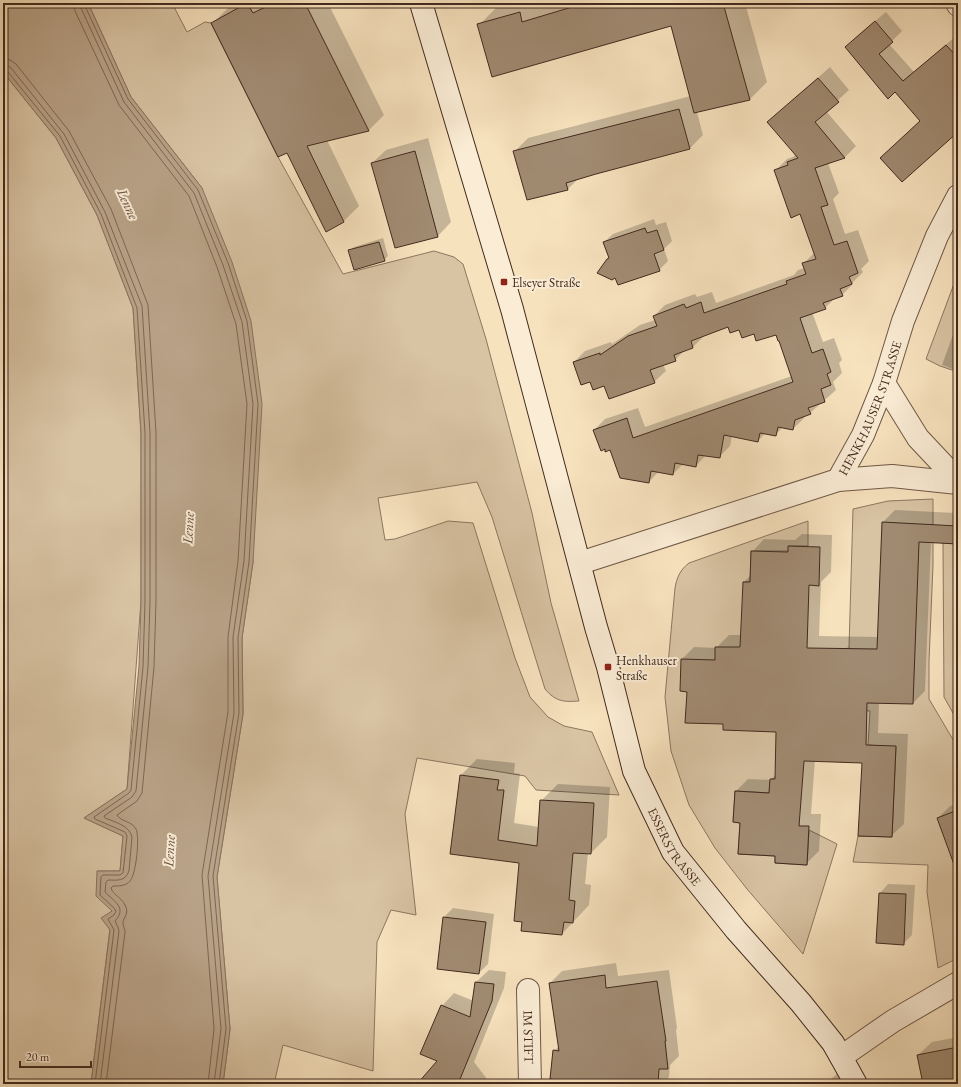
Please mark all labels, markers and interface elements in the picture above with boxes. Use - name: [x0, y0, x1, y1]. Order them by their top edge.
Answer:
- water label: Lenne: [113, 185, 143, 223]
- place label: Elseyer Straße: [512, 274, 580, 291]
- marker: Elseyer Straße: [499, 277, 509, 287]
- street label: HENKHAUSER STRASSE: [834, 339, 905, 478]
- water label: Lenne: [178, 511, 198, 546]
- place label: Henkhauser Straße: [616, 652, 678, 684]
- marker: Henkhauser Straße: [603, 662, 613, 672]
- street label: ESSERSTRASSE: [644, 805, 705, 889]
- water label: Lenne: [159, 834, 179, 869]
- street label: IM STIFT: [520, 1010, 538, 1064]
- scale bar: [20, 1043, 91, 1069]
- text: 20 m: [26, 1049, 50, 1065]

